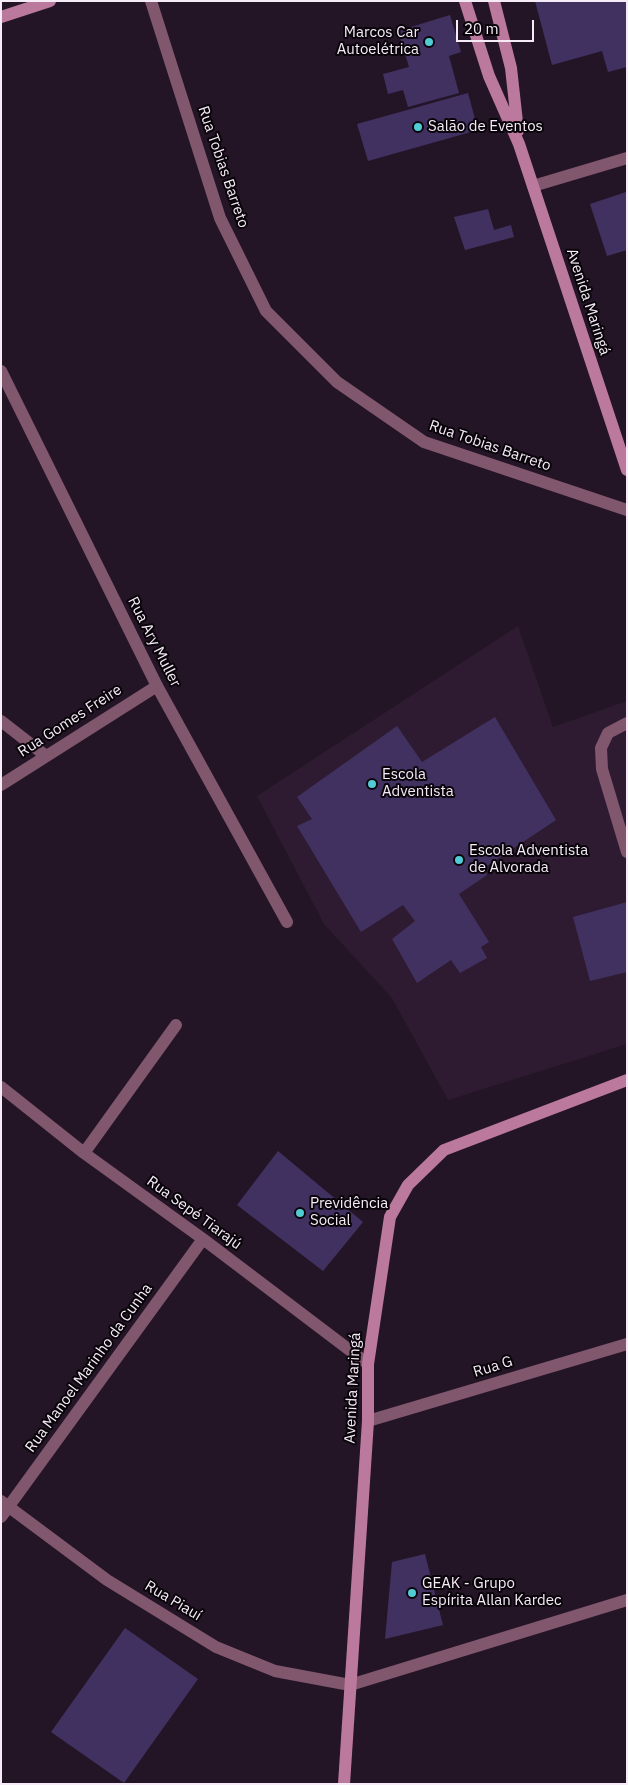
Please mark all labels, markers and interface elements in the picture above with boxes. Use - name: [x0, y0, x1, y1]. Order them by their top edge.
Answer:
- scale bar: [458, 10, 536, 42]
- text: 20 m: [464, 19, 499, 38]
- place label: Marcos Car Autoelétrica: [337, 24, 419, 59]
- marker: Marcos Car Autoelétrica: [423, 36, 435, 48]
- street label: Rua Tobias Barreto: [194, 104, 252, 230]
- place label: Salão de Eventos: [428, 118, 543, 136]
- marker: Salão de Eventos: [412, 121, 424, 133]
- street label: Avenida Maringá: [562, 246, 614, 358]
- street label: Rua Tobias Barreto: [427, 417, 553, 475]
- street label: Rua Ary Muller: [124, 594, 184, 690]
- street label: Rua Gomes Freire: [15, 681, 125, 761]
- place label: Escola Adventista: [382, 766, 454, 801]
- marker: Escola Adventista: [366, 778, 378, 790]
- place label: Escola Adventista de Alvorada: [469, 842, 588, 877]
- marker: Escola Adventista de Alvorada: [453, 854, 465, 866]
- street label: Rua Sepé Tiarajú: [143, 1172, 245, 1254]
- place label: Previdência Social: [310, 1195, 388, 1230]
- marker: Previdência Social: [294, 1207, 306, 1219]
- street label: Rua Manoel Marinho da Cunha: [22, 1280, 156, 1456]
- street label: Avenida Maringá: [341, 1332, 365, 1444]
- street label: Rua G: [471, 1353, 515, 1381]
- place label: GEAK - Grupo Espírita Allan Kardec: [422, 1575, 562, 1610]
- street label: Rua Piauí: [141, 1577, 205, 1625]
- marker: GEAK - Grupo Espírita Allan Kardec: [406, 1587, 418, 1599]

